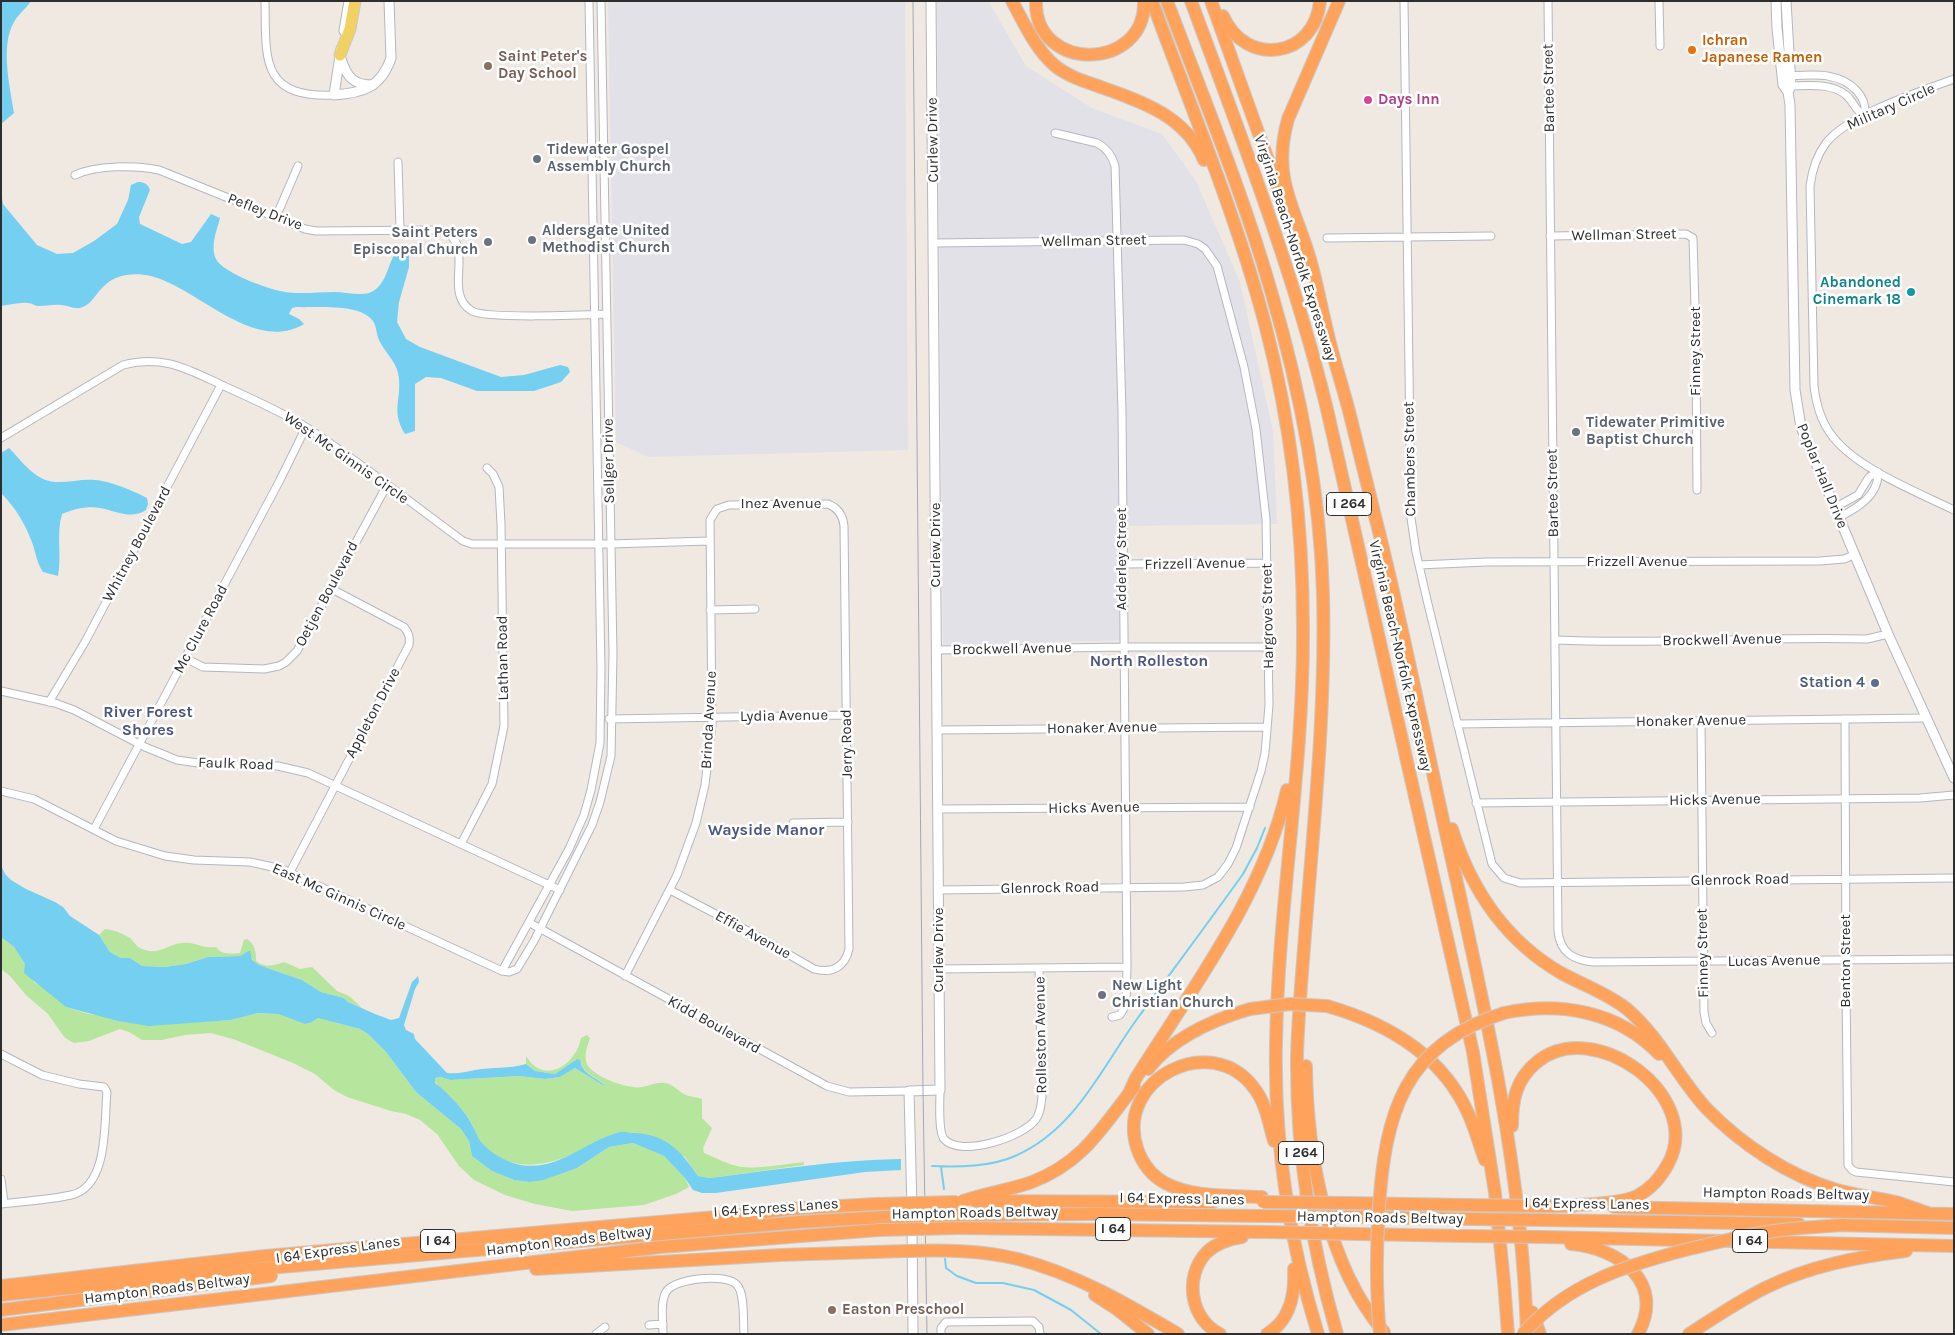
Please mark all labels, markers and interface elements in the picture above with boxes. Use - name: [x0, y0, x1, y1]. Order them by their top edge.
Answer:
- place label: Ichran Japanese Ramen: [1702, 32, 1822, 67]
- street label: Bartee Street: [1539, 43, 1559, 133]
- marker: Ichran Japanese Ramen: [1686, 44, 1698, 56]
- place label: Saint Peter's Day School: [498, 48, 587, 83]
- marker: Saint Peter's Day School: [482, 60, 494, 72]
- street label: Military Circle: [1844, 80, 1938, 134]
- place label: Days Inn: [1378, 91, 1440, 109]
- marker: Days Inn: [1362, 94, 1374, 106]
- street label: Curlew Drive: [923, 97, 943, 183]
- street label: Virginia Beach-Norfolk Expressway: [1250, 133, 1340, 363]
- place label: Tidewater Gospel Assembly Church: [547, 141, 671, 176]
- marker: Tidewater Gospel Assembly Church: [531, 153, 543, 165]
- street label: Pefley Drive: [225, 190, 305, 234]
- place label: Aldersgate United Methodist Church: [542, 222, 670, 257]
- place label: Saint Peters Episcopal Church: [353, 224, 478, 259]
- street label: Wellman Street: [1571, 225, 1677, 245]
- street label: Wellman Street: [1041, 231, 1147, 251]
- marker: Aldersgate United Methodist Church: [526, 234, 538, 246]
- marker: Saint Peters Episcopal Church: [482, 236, 494, 248]
- place label: Abandoned Cinemark 18: [1813, 274, 1901, 309]
- marker: Abandoned Cinemark 18: [1905, 286, 1917, 298]
- street label: Finney Street: [1687, 306, 1705, 396]
- street label: Chambers Street: [1400, 401, 1420, 517]
- street label: West Mc Ginnis Circle: [280, 408, 412, 508]
- place label: Tidewater Primitive Baptist Church: [1586, 414, 1725, 449]
- street label: Sellger Drive: [599, 418, 619, 504]
- street label: Poplar Hall Drive: [1793, 421, 1851, 531]
- marker: Tidewater Primitive Baptist Church: [1570, 426, 1582, 438]
- street label: Bartee Street: [1543, 448, 1563, 538]
- street label: Whitney Boulevard: [99, 483, 175, 605]
- road number: I 264: [1326, 492, 1372, 516]
- street label: Inez Avenue: [741, 495, 821, 513]
- street label: Curlew Drive: [927, 502, 945, 588]
- street label: Adderley Street: [1113, 507, 1131, 611]
- street label: Oetjen Boulevard: [292, 538, 362, 650]
- street label: Virginia Beach-Norfolk Expressway: [1365, 539, 1435, 773]
- street label: Frizzell Avenue: [1586, 553, 1688, 571]
- street label: Frizzell Avenue: [1144, 554, 1246, 574]
- street label: Hargrove Street: [1258, 563, 1278, 669]
- street label: Mc Clure Road: [170, 582, 232, 676]
- street label: Lathan Road: [493, 615, 513, 701]
- street label: Brockwell Avenue: [1662, 630, 1782, 650]
- street label: Brockwell Avenue: [952, 639, 1072, 659]
- district label: North Rolleston: [1090, 651, 1208, 671]
- street label: Appleton Drive: [342, 665, 404, 761]
- street label: Brinda Avenue: [697, 670, 721, 770]
- place label: Station 4: [1799, 674, 1865, 692]
- marker: Station 4: [1869, 677, 1881, 689]
- district label: River Forest Shores: [103, 702, 193, 740]
- street label: Lydia Avenue: [740, 706, 828, 726]
- street label: Jerry Road: [837, 709, 857, 779]
- street label: Honaker Avenue: [1636, 711, 1746, 731]
- street label: Honaker Avenue: [1047, 718, 1157, 738]
- street label: Faulk Road: [198, 754, 274, 774]
- street label: Hicks Avenue: [1669, 790, 1761, 810]
- street label: Hicks Avenue: [1048, 798, 1140, 818]
- district label: Wayside Manor: [708, 820, 824, 840]
- street label: East Mc Ginnis Circle: [269, 859, 409, 935]
- street label: Glenrock Road: [1691, 870, 1789, 890]
- street label: Glenrock Road: [1001, 878, 1099, 898]
- street label: Effie Avenue: [712, 907, 794, 963]
- street label: Curlew Drive: [930, 907, 948, 993]
- street label: Finney Street: [1693, 908, 1713, 998]
- street label: Benton Street: [1837, 914, 1855, 1008]
- street label: Lucas Avenue: [1727, 951, 1821, 971]
- street label: Rolleston Avenue: [1031, 976, 1051, 1094]
- place label: New Light Christian Church: [1112, 977, 1234, 1012]
- marker: New Light Christian Church: [1096, 989, 1108, 1001]
- street label: Kidd Boulevard: [664, 992, 764, 1058]
- road number: I 264: [1278, 1142, 1324, 1164]
- street label: Hampton Roads Beltway: [1703, 1184, 1869, 1204]
- street label: I 64 Express Lanes: [1119, 1189, 1245, 1209]
- street label: I 64 Express Lanes: [1524, 1194, 1650, 1214]
- street label: I 64 Express Lanes: [713, 1195, 839, 1221]
- street label: Hampton Roads Beltway: [892, 1203, 1058, 1223]
- street label: Hampton Roads Beltway: [1297, 1208, 1463, 1228]
- road number: I 64: [1096, 1218, 1130, 1240]
- street label: Hampton Roads Beltway: [485, 1222, 653, 1260]
- road number: I 64: [420, 1230, 456, 1252]
- road number: I 64: [1732, 1230, 1768, 1252]
- street label: I 64 Express Lanes: [275, 1232, 401, 1268]
- street label: Hampton Roads Beltway: [83, 1270, 251, 1308]
- place label: Easton Preschool: [842, 1301, 964, 1319]
- marker: Easton Preschool: [826, 1304, 838, 1316]

